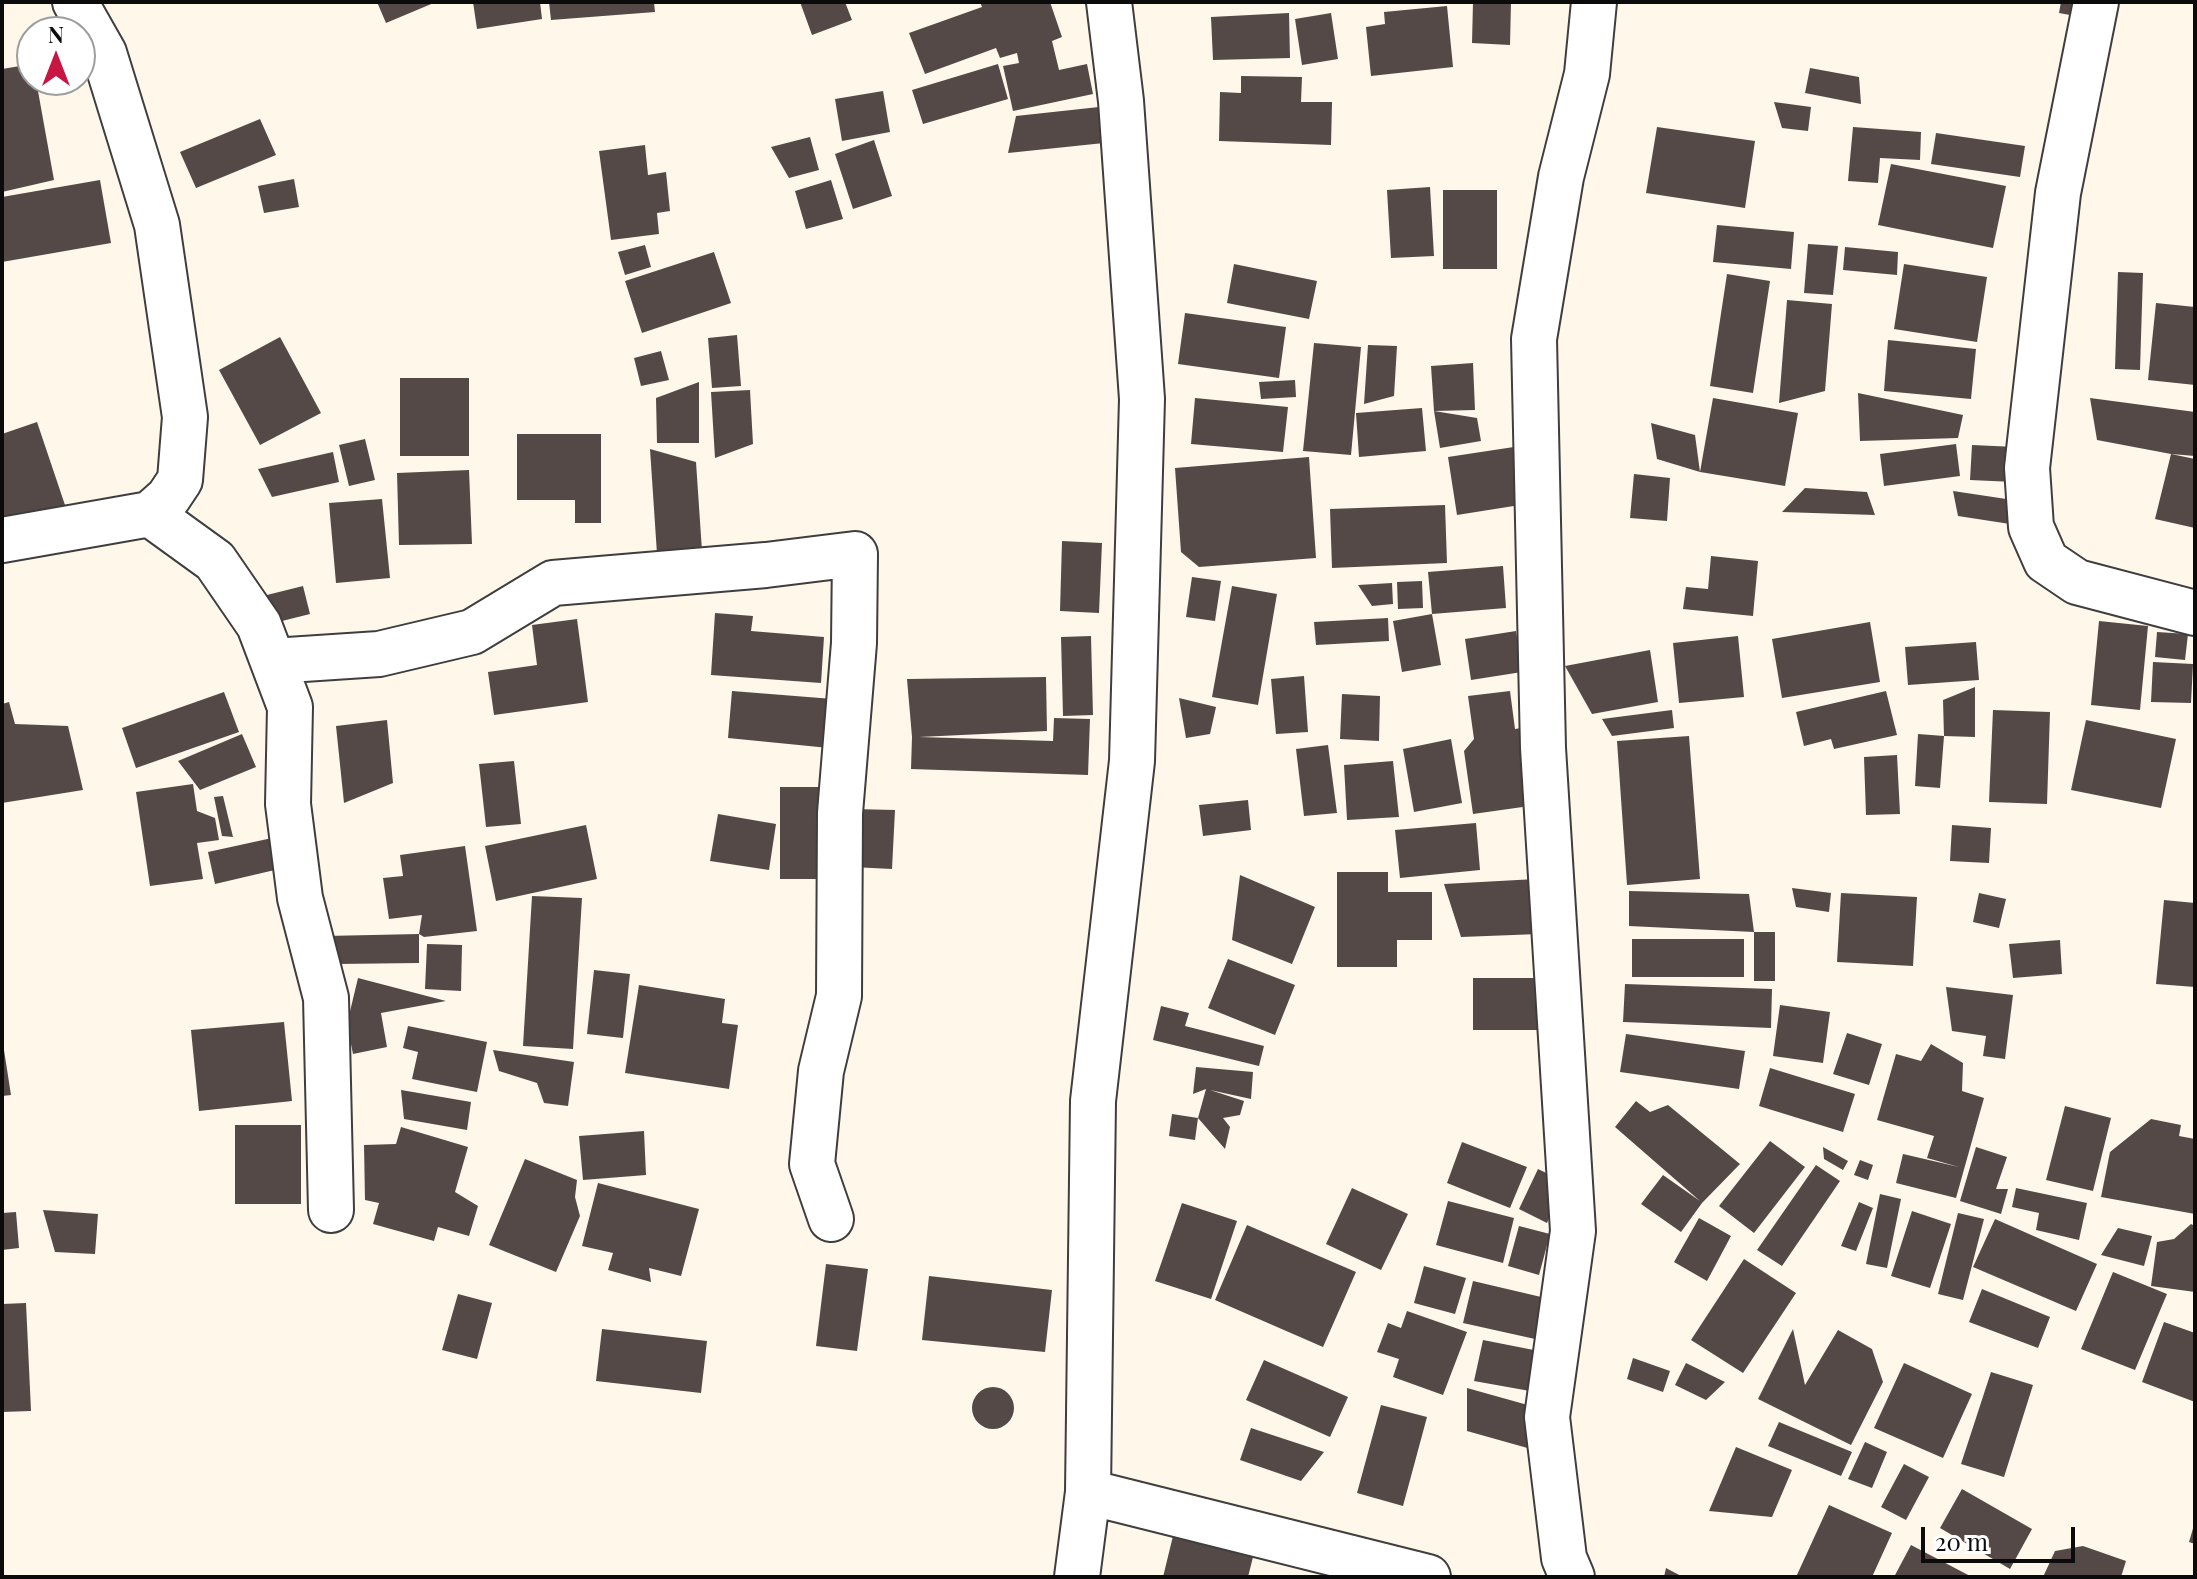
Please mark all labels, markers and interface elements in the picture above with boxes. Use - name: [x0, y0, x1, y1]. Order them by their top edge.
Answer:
- north arrow: [16, 16, 96, 96]
- text: N: [48, 19, 64, 49]
- scale bar: [1925, 1511, 2079, 1561]
- text: 20 m: [1935, 1525, 1988, 1557]

